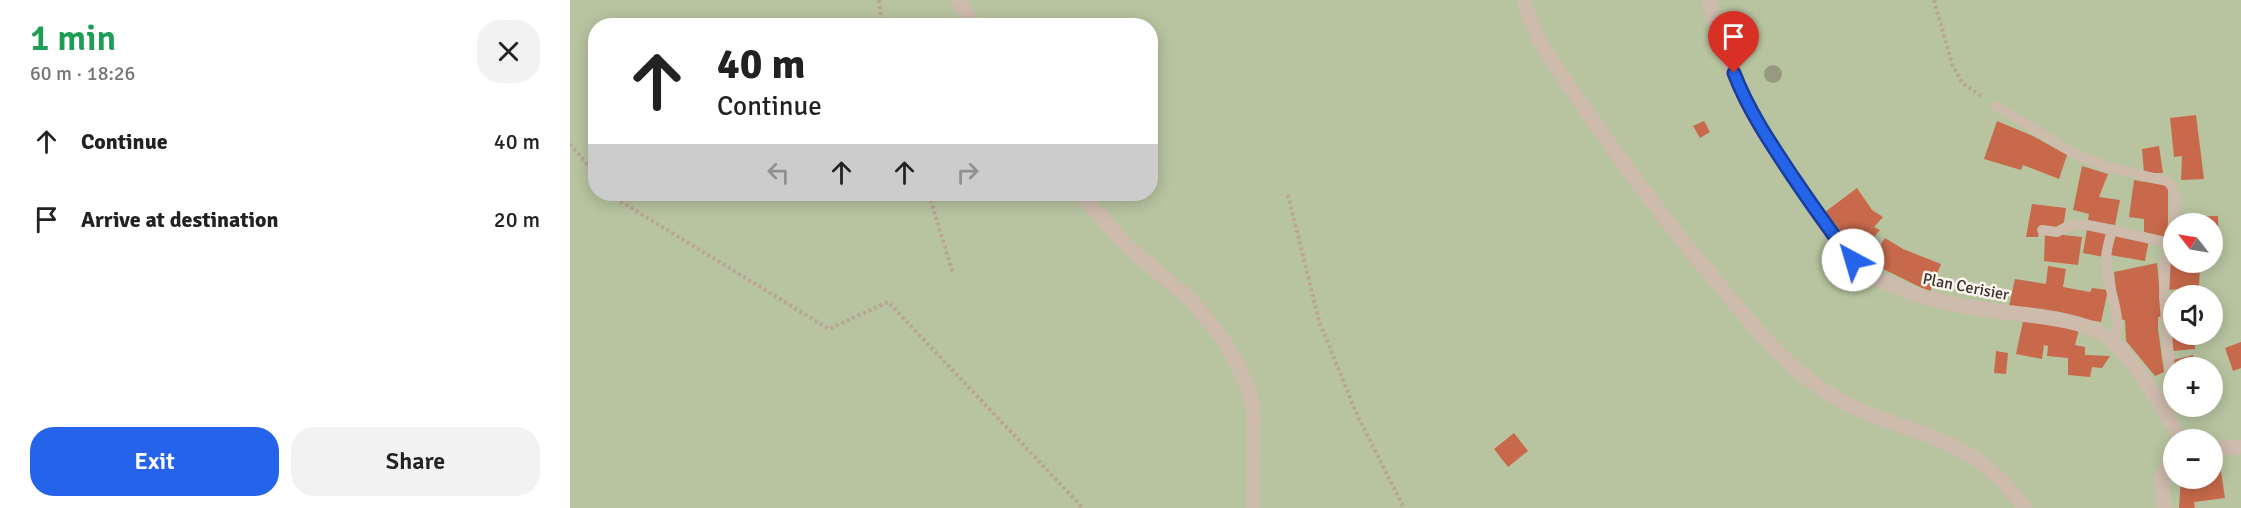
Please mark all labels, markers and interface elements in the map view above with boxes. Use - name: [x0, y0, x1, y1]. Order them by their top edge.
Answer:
- pin: [1708, 11, 1759, 73]
- text: 1 min: [30, 16, 116, 61]
- button: close: [477, 20, 540, 83]
- icon: arrive: [1717, 20, 1750, 53]
- text: 40 m: [717, 39, 806, 90]
- icon: ahead: [618, 42, 696, 120]
- text: 60 m · 18:26: [30, 61, 135, 86]
- text: Continue: [717, 90, 822, 123]
- icon: ahead: [30, 125, 63, 158]
- text: Continue: [81, 128, 168, 155]
- text: 40 m: [494, 128, 540, 155]
- icon: left: [762, 156, 795, 189]
- icon: ahead: [825, 156, 858, 189]
- icon: ahead: [888, 156, 921, 189]
- icon: right: [951, 156, 984, 189]
- icon: arrive: [30, 203, 63, 236]
- text: Arrive at destination: [81, 206, 278, 233]
- text: 20 m: [494, 206, 540, 233]
- north arrow: [2163, 213, 2223, 273]
- map controls: [2163, 213, 2223, 489]
- position arrow: [1821, 228, 1885, 292]
- street label: Plan Cerisier: [1921, 269, 2011, 305]
- button: sound: [2163, 285, 2223, 345]
- button: +: [2163, 357, 2223, 417]
- button: Exit: [30, 427, 279, 496]
- button: Share: [291, 427, 540, 496]
- button: −: [2163, 429, 2223, 489]

